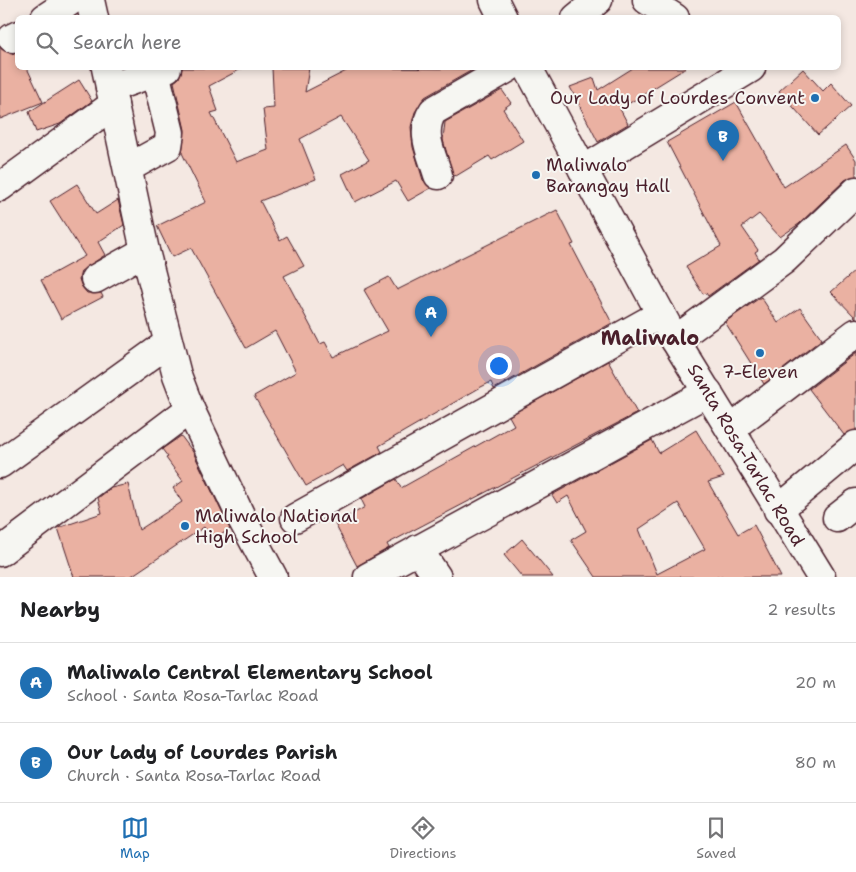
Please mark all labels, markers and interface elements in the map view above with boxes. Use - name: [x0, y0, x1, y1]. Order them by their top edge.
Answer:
- search box: [15, 15, 841, 70]
- icon: search: [33, 29, 61, 57]
- text: Search here: [73, 30, 182, 55]
- place label: Our Lady of Lourdes Convent: [550, 86, 805, 110]
- marker: Our Lady of Lourdes Convent: [809, 92, 821, 104]
- pin: B: [707, 120, 739, 161]
- place label: Maliwalo Barangay Hall: [546, 153, 671, 198]
- marker: Maliwalo Barangay Hall: [530, 169, 542, 181]
- pin: A: [415, 296, 447, 337]
- district label: Maliwalo: [601, 325, 699, 351]
- marker: 7-Eleven: [754, 347, 766, 359]
- your location: [486, 353, 512, 379]
- street label: Santa Rosa-Tarlac Road: [682, 359, 810, 551]
- place label: 7-Eleven: [722, 360, 798, 384]
- place label: Maliwalo National High School: [195, 504, 358, 549]
- marker: Maliwalo National High School: [179, 520, 191, 532]
- text: Nearby: [20, 596, 100, 624]
- text: 2 results: [767, 599, 836, 620]
- text: Maliwalo Central Elementary School: [67, 660, 433, 685]
- text: A: [30, 672, 42, 693]
- text: 20 m: [795, 672, 836, 693]
- text: School · Santa Rosa-Tarlac Road: [67, 685, 318, 706]
- text: Our Lady of Lourdes Parish: [67, 740, 337, 765]
- text: B: [31, 752, 41, 773]
- text: 80 m: [795, 752, 836, 773]
- text: Church · Santa Rosa-Tarlac Road: [67, 765, 321, 786]
- tab: Map: [120, 814, 150, 862]
- tab: Directions: [390, 814, 456, 862]
- tab: Saved: [696, 814, 736, 862]

